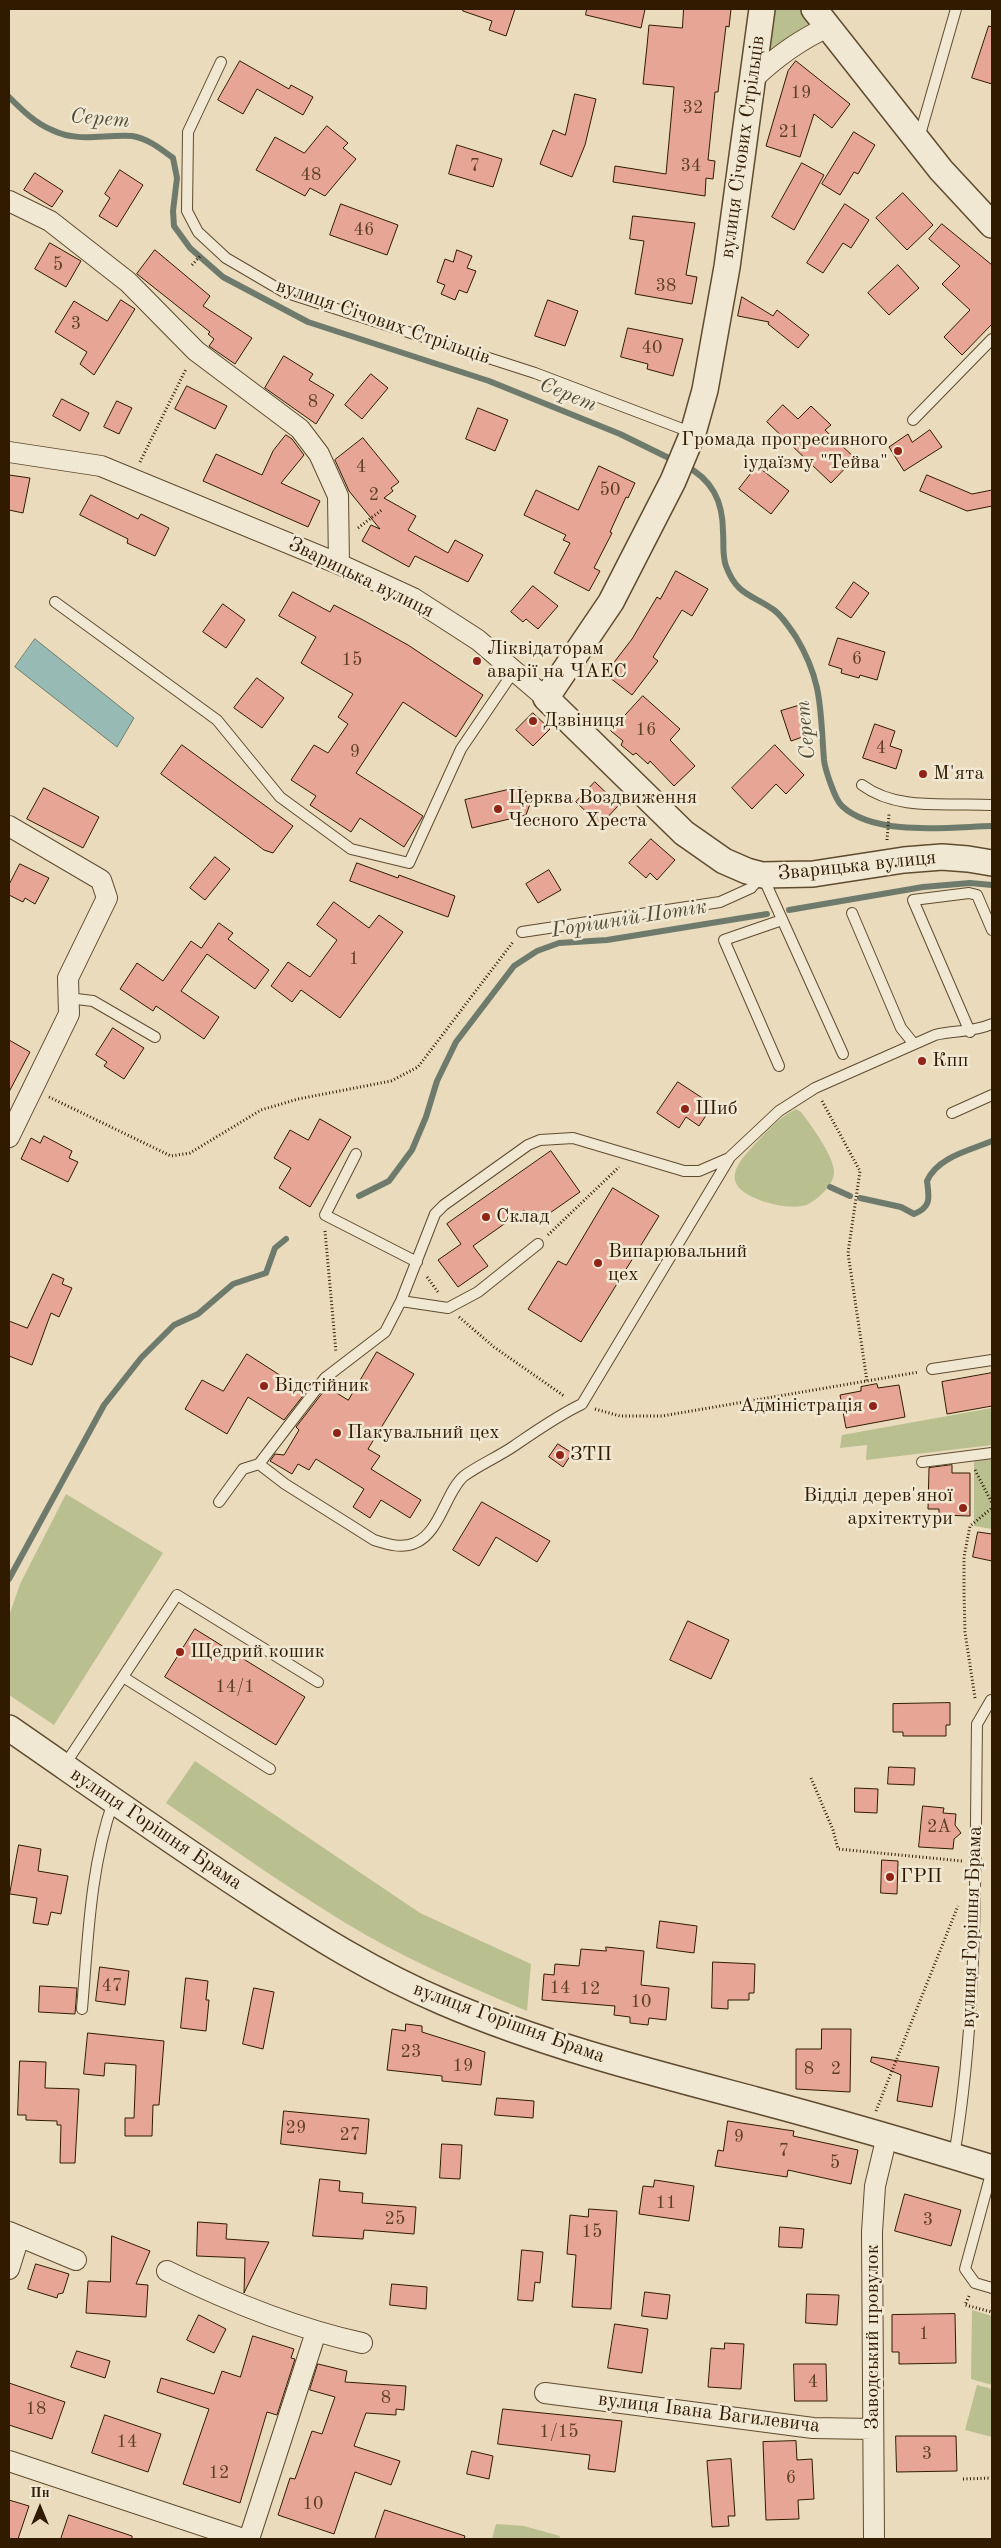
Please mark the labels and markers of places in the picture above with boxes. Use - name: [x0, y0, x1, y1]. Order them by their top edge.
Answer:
- place label: Громада прогресивного іудаїзму "Тейва": [681, 428, 888, 475]
- marker: Громада прогресивного іудаїзму "Тейва": [892, 445, 904, 457]
- place label: Ліквідаторам аварії на ЧАЕС: [487, 637, 627, 684]
- marker: Ліквідаторам аварії на ЧАЕС: [471, 655, 483, 667]
- place label: Дзвіниця: [543, 709, 625, 733]
- marker: Дзвіниця: [527, 715, 539, 727]
- place label: М'ята: [933, 762, 984, 786]
- marker: М'ята: [917, 768, 929, 780]
- place label: Церква Воздвиження Чесного Хреста: [508, 786, 697, 833]
- marker: Церква Воздвиження Чесного Хреста: [492, 803, 504, 815]
- place label: Кпп: [932, 1049, 968, 1073]
- marker: Кпп: [916, 1055, 928, 1067]
- place label: Шиб: [695, 1097, 738, 1121]
- marker: Шиб: [679, 1103, 691, 1115]
- place label: Склад: [496, 1205, 549, 1229]
- marker: Склад: [480, 1211, 492, 1223]
- place label: Випарювальний цех: [608, 1240, 747, 1287]
- marker: Випарювальний цех: [592, 1257, 604, 1269]
- place label: Відстійник: [274, 1374, 369, 1398]
- marker: Відстійник: [258, 1380, 270, 1392]
- place label: Адміністрація: [739, 1394, 863, 1418]
- marker: Адміністрація: [867, 1400, 879, 1412]
- place label: Пакувальний цех: [347, 1421, 500, 1445]
- marker: Пакувальний цех: [331, 1427, 343, 1439]
- place label: ЗТП: [570, 1443, 612, 1467]
- marker: ЗТП: [554, 1449, 566, 1461]
- place label: Відділ дерев'яної архітектури: [803, 1484, 953, 1531]
- marker: Відділ дерев'яної архітектури: [957, 1502, 969, 1514]
- place label: Щедрий кошик: [190, 1640, 325, 1664]
- marker: Щедрий кошик: [174, 1646, 186, 1658]
- place label: ГРП: [900, 1865, 942, 1889]
- marker: ГРП: [884, 1871, 896, 1883]

